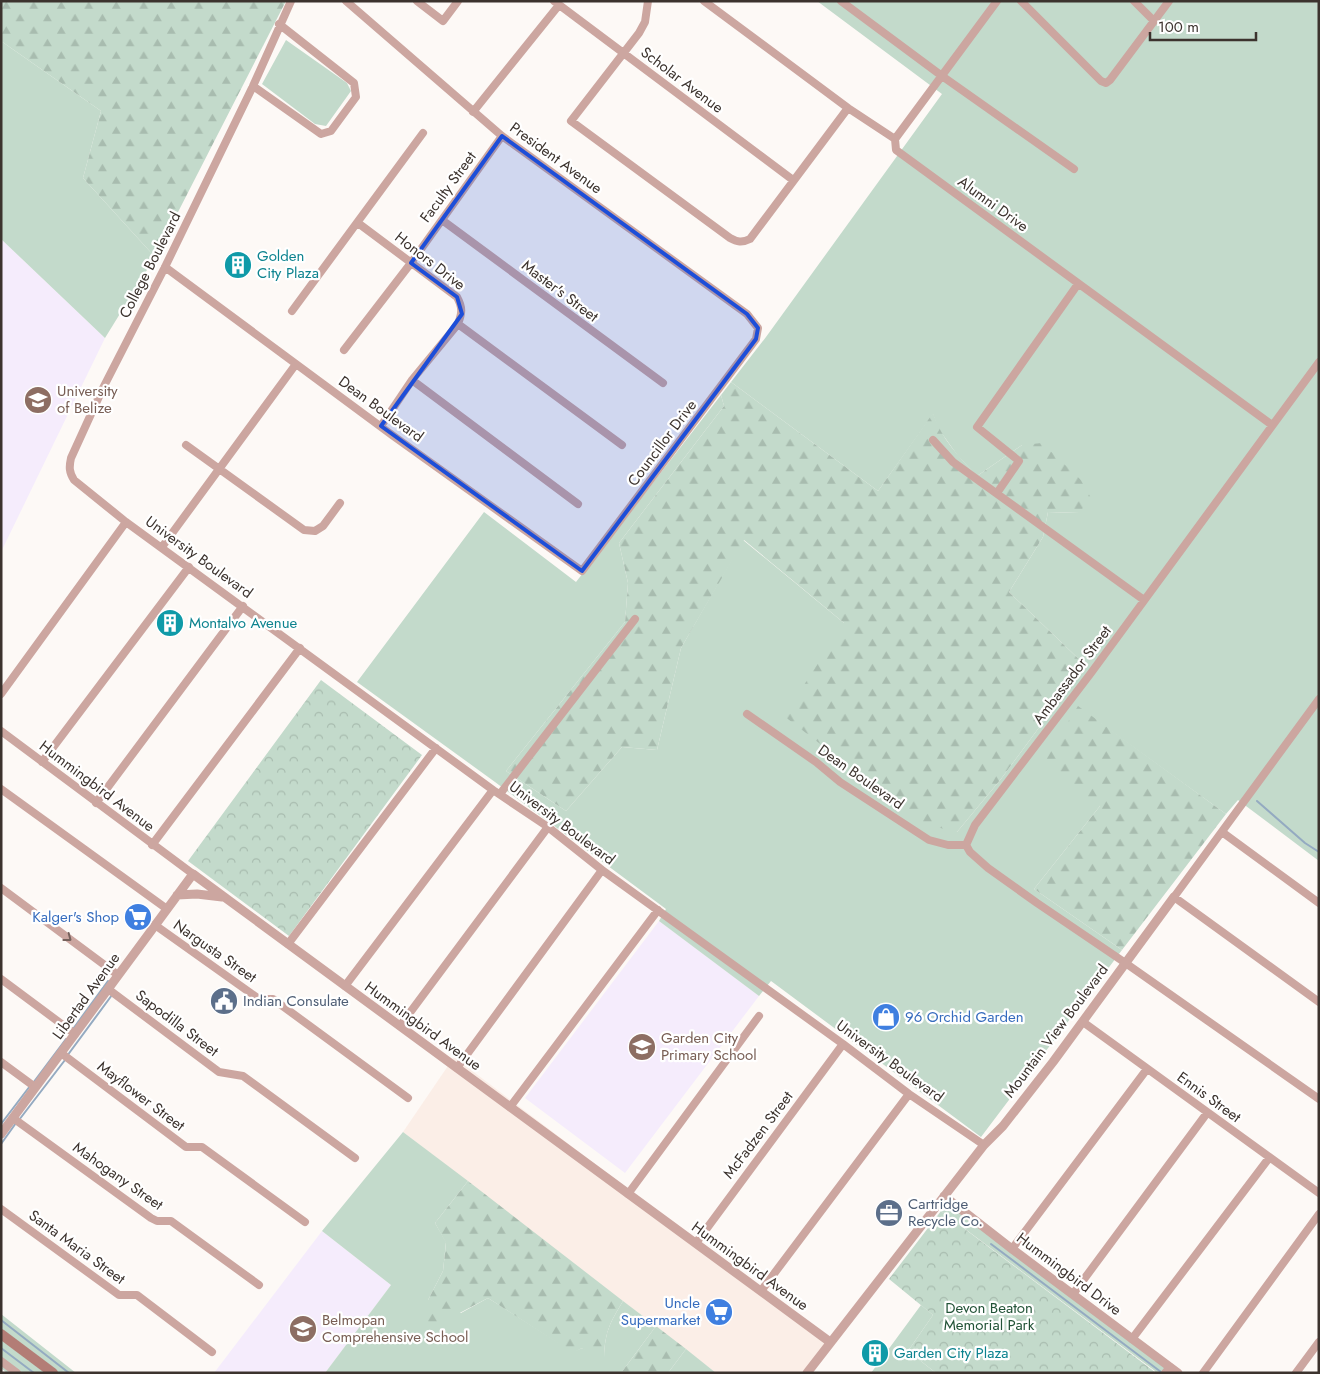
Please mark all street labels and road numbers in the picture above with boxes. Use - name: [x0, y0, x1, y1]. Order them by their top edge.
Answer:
- street label: Scholar Avenue: [636, 42, 728, 119]
- street label: President Avenue: [505, 117, 607, 199]
- street label: Faculty Street: [415, 147, 482, 227]
- street label: Alumni Drive: [953, 171, 1033, 237]
- street label: College Boulevard: [114, 208, 186, 322]
- street label: Honors Drive: [390, 226, 470, 296]
- street label: Master's Street: [517, 255, 603, 327]
- street label: Dean Boulevard: [334, 371, 428, 447]
- street label: Councillor Drive: [622, 395, 702, 491]
- street label: University Boulevard: [141, 510, 257, 604]
- street label: Ambassador Street: [1027, 621, 1117, 729]
- street label: Hummingbird Avenue: [35, 735, 160, 837]
- street label: Dean Boulevard: [814, 739, 908, 815]
- street label: University Boulevard: [504, 776, 620, 870]
- street label: Nargusta Street: [169, 914, 262, 988]
- street label: Libertad Avenue: [47, 948, 125, 1044]
- street label: Mountain View Boulevard: [998, 960, 1114, 1102]
- street label: Hummingbird Avenue: [360, 976, 486, 1076]
- street label: Sapodilla Street: [131, 984, 223, 1062]
- street label: University Boulevard: [832, 1014, 948, 1108]
- street label: Mayflower Street: [93, 1056, 190, 1137]
- street label: Ennis Street: [1172, 1066, 1246, 1128]
- street label: McFadzen Street: [718, 1086, 799, 1183]
- street label: Mahogany Street: [68, 1137, 168, 1216]
- street label: Santa Maria Street: [24, 1204, 130, 1290]
- street label: Hummingbird Avenue: [687, 1216, 813, 1316]
- street label: Hummingbird Drive: [1012, 1227, 1126, 1321]

